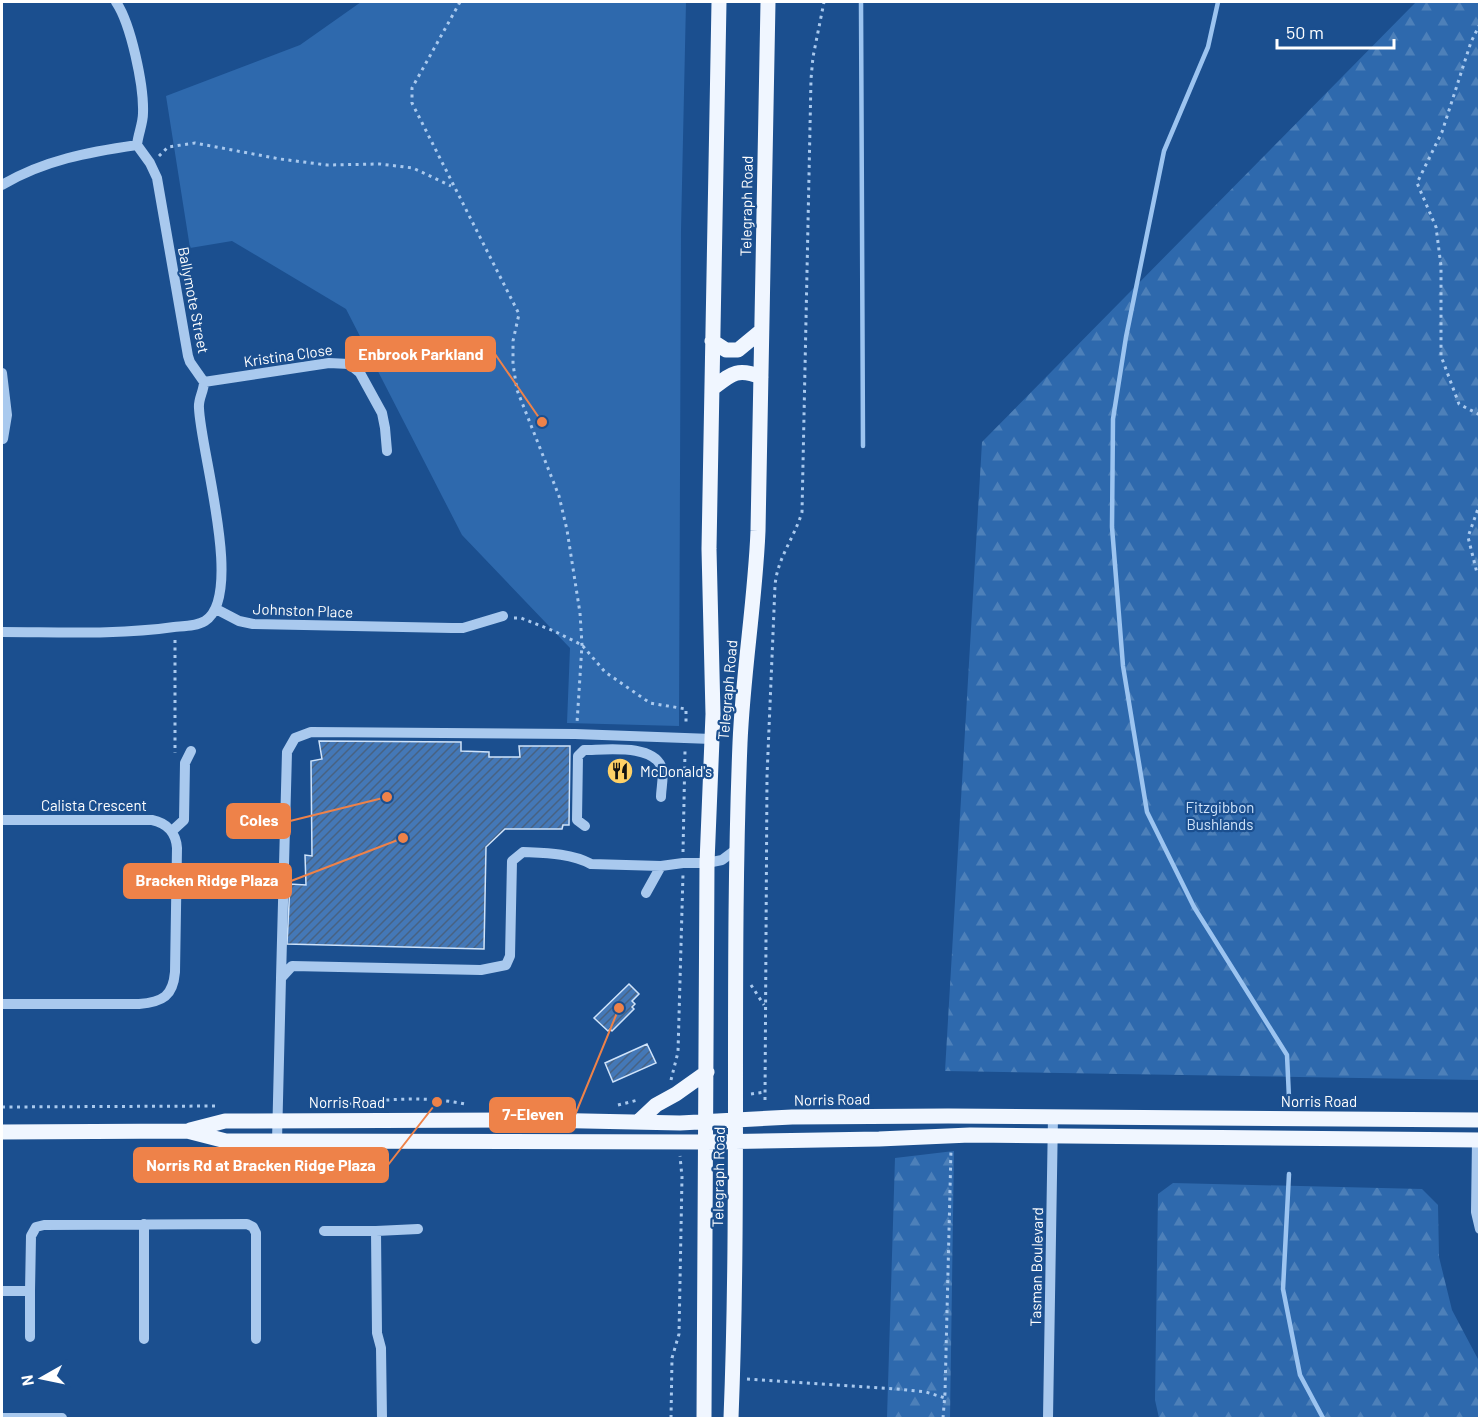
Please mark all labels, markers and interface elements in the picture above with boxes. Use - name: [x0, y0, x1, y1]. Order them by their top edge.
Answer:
- scale bar: [1277, 12, 1394, 50]
- text: 50 m: [1286, 21, 1324, 43]
- street label: Telegraph Road: [736, 156, 756, 256]
- street label: Ballymote Street: [175, 245, 213, 355]
- callout: Enbrook Parkland: [346, 337, 495, 371]
- street label: Kristina Close: [242, 340, 334, 370]
- text: Enbrook Parkland: [358, 344, 484, 363]
- street label: Johnston Place: [252, 599, 354, 621]
- street label: Telegraph Road: [714, 639, 740, 741]
- restaurant icon: McDonald's: [605, 756, 635, 786]
- place label: McDonald's: [640, 762, 712, 780]
- street label: Calista Crescent: [41, 796, 147, 814]
- park label: Fitzgibbon Bushlands: [1186, 798, 1254, 833]
- callout: Coles: [227, 804, 290, 838]
- text: Coles: [239, 810, 279, 829]
- callout: Bracken Ridge Plaza: [124, 864, 291, 898]
- text: Bracken Ridge Plaza: [136, 870, 278, 889]
- street label: Norris Road: [794, 1089, 870, 1109]
- street label: Norris Road: [1281, 1092, 1357, 1110]
- street label: Norris Road: [309, 1093, 385, 1111]
- callout: 7-Eleven: [490, 1098, 575, 1132]
- text: 7-Eleven: [502, 1104, 564, 1123]
- street label: Telegraph Road: [708, 1127, 728, 1227]
- callout: Norris Rd at Bracken Ridge Plaza: [134, 1148, 388, 1182]
- text: Norris Rd at Bracken Ridge Plaza: [146, 1155, 376, 1174]
- street label: Tasman Boulevard: [1026, 1207, 1046, 1327]
- north arrow: [12, 1348, 72, 1408]
- text: N: [16, 1374, 37, 1387]

